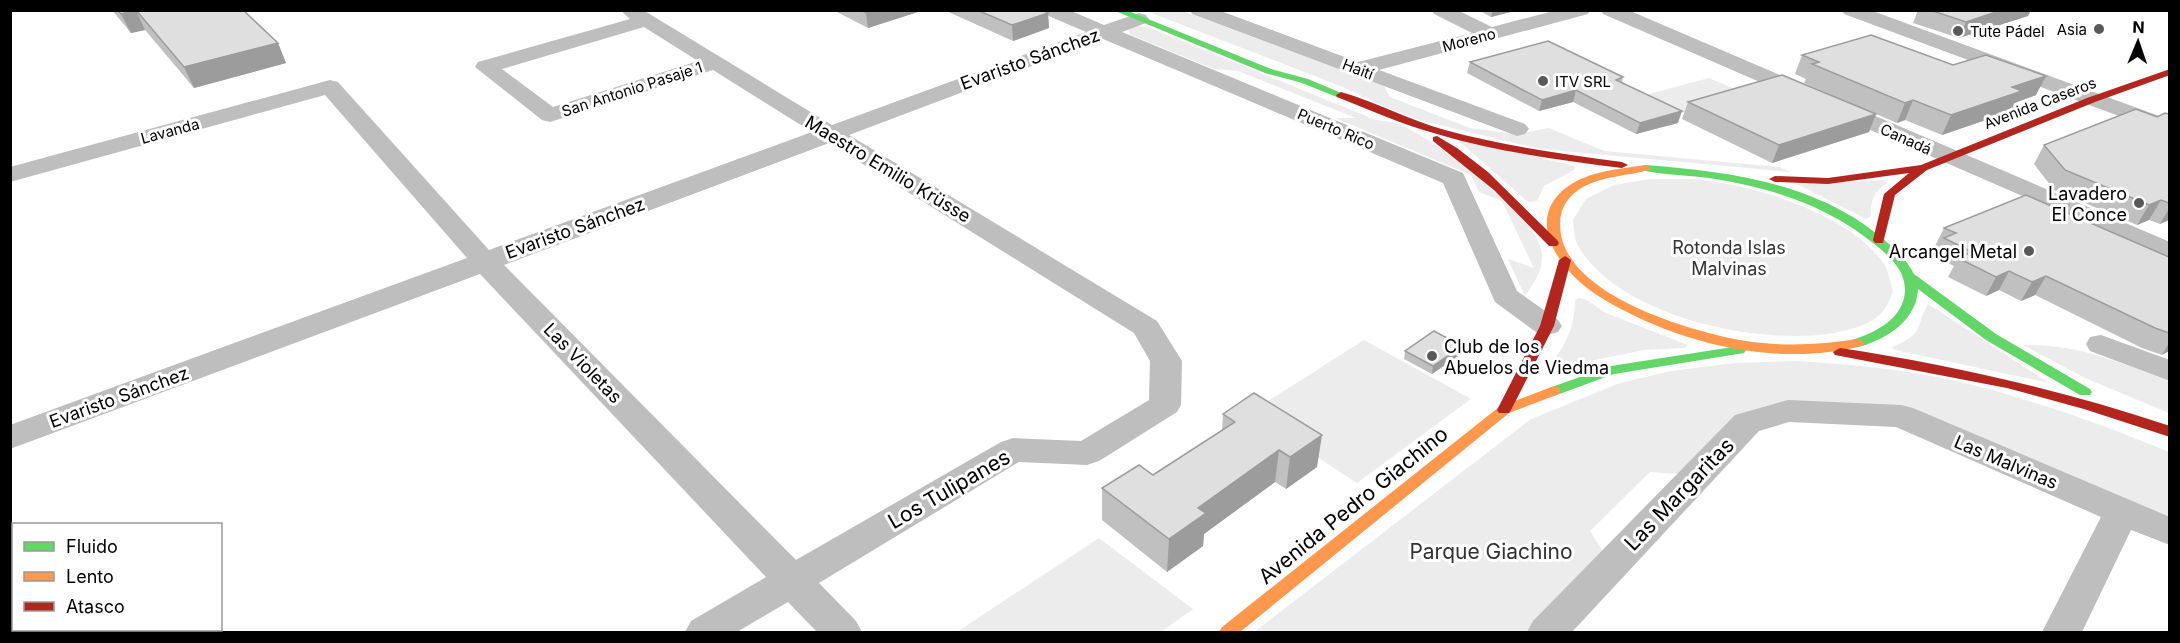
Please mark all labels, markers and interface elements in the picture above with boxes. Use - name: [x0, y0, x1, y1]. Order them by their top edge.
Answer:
- north arrow: [2108, 12, 2168, 72]
- text: N: [2132, 17, 2145, 37]
- place label: Asia: [2057, 20, 2087, 39]
- place label: Tute Pádel: [1970, 22, 2045, 41]
- marker: Asia: [2092, 22, 2106, 36]
- street label: Evaristo Sánchez: [957, 24, 1103, 94]
- street label: Moreno: [1440, 24, 1498, 56]
- marker: Tute Pádel: [1951, 24, 1965, 38]
- street label: Haití: [1340, 54, 1377, 84]
- street label: San Antonio Pasaje 1: [559, 57, 705, 121]
- place label: ITV SRL: [1555, 72, 1611, 91]
- street label: Avenida Caseros: [1981, 73, 2099, 133]
- marker: ITV SRL: [1536, 74, 1550, 88]
- street label: Puerto Rico: [1295, 104, 1377, 154]
- street label: Maestro Emilio Krüsse: [802, 111, 974, 227]
- street label: Lavanda: [139, 114, 201, 148]
- street label: Canadá: [1877, 119, 1935, 159]
- place label: Lavadero El Conce: [2048, 183, 2127, 225]
- street label: Evaristo Sánchez: [502, 193, 648, 263]
- marker: Lavadero El Conce: [2132, 196, 2146, 210]
- park label: Rotonda Islas Malvinas: [1672, 237, 1786, 279]
- place label: Arcangel Metal: [1889, 241, 2017, 262]
- marker: Arcangel Metal: [2022, 244, 2036, 258]
- street label: Las Violetas: [540, 319, 626, 407]
- place label: Club de los Abuelos de Viedma: [1444, 336, 1609, 378]
- marker: Club de los Abuelos de Viedma: [1425, 349, 1439, 363]
- street label: Evaristo Sánchez: [46, 362, 192, 432]
- street label: Avenida Pedro Giachino: [1253, 421, 1453, 589]
- street label: Las Malvinas: [1951, 431, 2061, 493]
- street label: Las Margaritas: [1619, 433, 1739, 555]
- street label: Los Tulipanes: [884, 444, 1014, 534]
- legend: [12, 523, 222, 631]
- text: Fluido: [66, 536, 118, 557]
- park label: Parque Giachino: [1409, 539, 1573, 564]
- text: Lento: [66, 566, 114, 587]
- text: Atasco: [66, 596, 125, 617]

